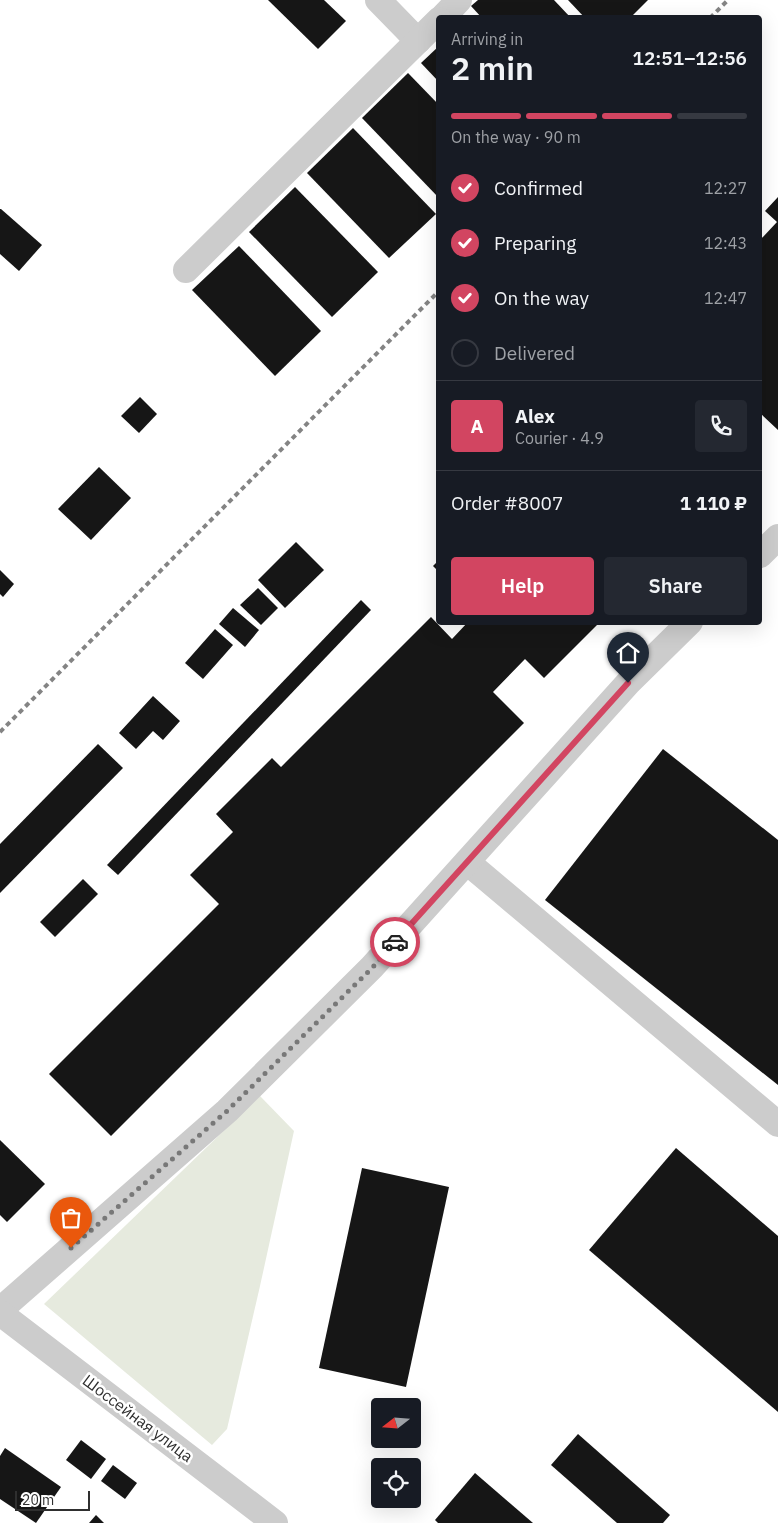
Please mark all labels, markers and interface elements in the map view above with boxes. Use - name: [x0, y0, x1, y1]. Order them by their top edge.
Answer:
- text: Arriving in: [451, 29, 523, 49]
- text: 12:51–12:56: [633, 46, 747, 70]
- text: 2 min: [451, 47, 534, 89]
- text: On the way · 90 m: [451, 127, 581, 147]
- icon: check: [451, 174, 479, 202]
- text: Confirmed: [494, 176, 583, 200]
- text: 12:27: [704, 178, 747, 198]
- icon: check: [451, 229, 479, 257]
- text: Preparing: [494, 231, 576, 255]
- text: 12:43: [704, 233, 747, 253]
- icon: check: [451, 284, 479, 312]
- text: On the way: [494, 286, 589, 310]
- text: 12:47: [704, 288, 747, 308]
- text: Delivered: [494, 341, 575, 365]
- button: phone: [695, 400, 747, 452]
- text: Alex: [515, 404, 555, 428]
- text: A: [470, 414, 484, 438]
- text: Courier · 4.9: [515, 428, 604, 448]
- text: Order #8007: [451, 491, 563, 515]
- text: 1 110 ₽: [680, 491, 747, 515]
- button: Help: [451, 557, 594, 615]
- button: Share: [604, 557, 747, 615]
- pin: [607, 632, 649, 683]
- icon: home: [614, 639, 642, 667]
- courier: [370, 917, 420, 967]
- icon: car: [381, 928, 409, 956]
- pin: [50, 1197, 92, 1248]
- icon: bag: [57, 1204, 85, 1232]
- street label: Шоссейная улица: [79, 1370, 197, 1466]
- north arrow: [371, 1398, 421, 1448]
- map controls: [371, 1398, 421, 1508]
- button: locate: [371, 1458, 421, 1508]
- scale bar: [15, 1488, 90, 1511]
- text: 20 m: [22, 1491, 54, 1509]

